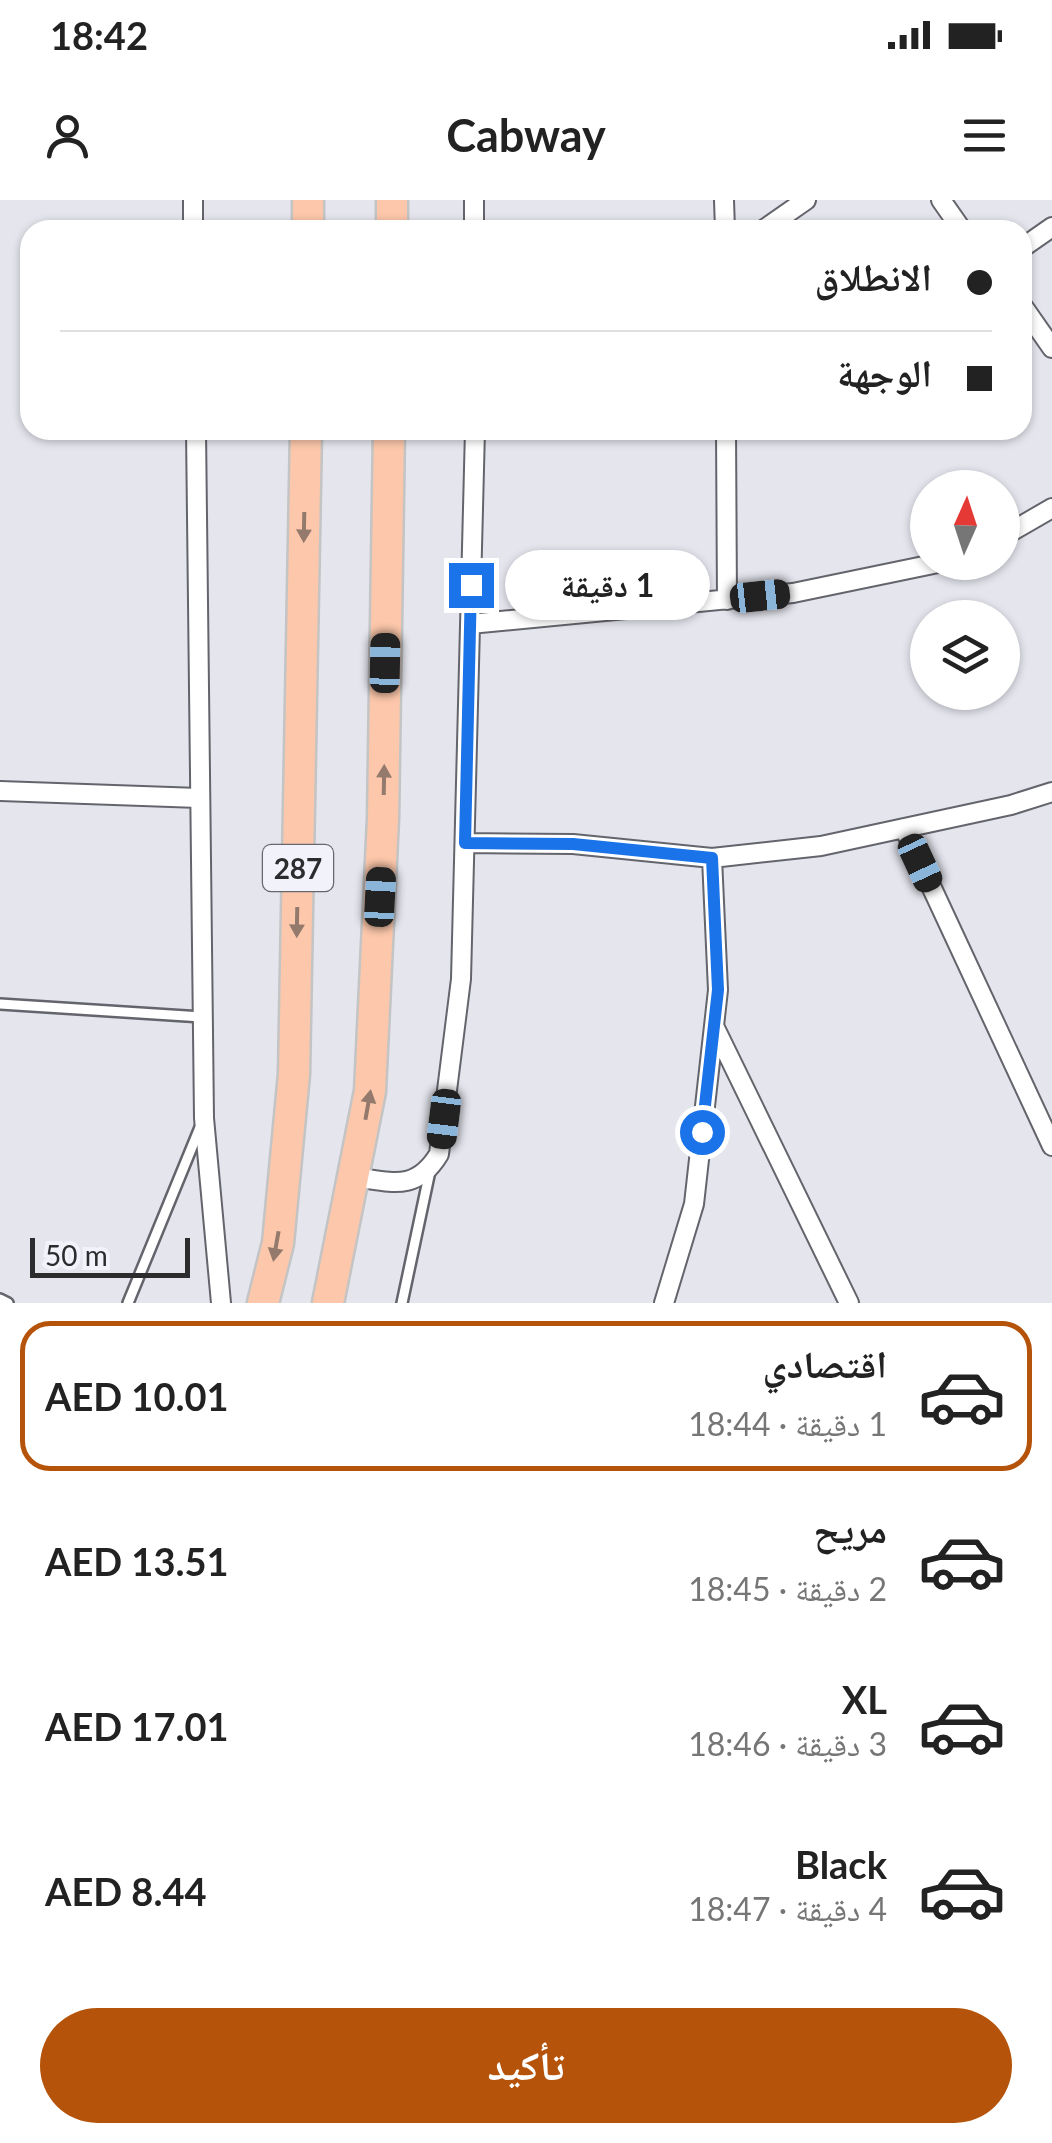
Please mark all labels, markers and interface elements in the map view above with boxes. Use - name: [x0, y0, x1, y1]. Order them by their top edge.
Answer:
- text: 18:42: [50, 12, 148, 58]
- icon: person: [40, 108, 95, 163]
- text: Cabway: [446, 108, 606, 162]
- icon: menu: [957, 108, 1012, 163]
- text: الانطلاق: [814, 253, 932, 299]
- text: الوجهة: [837, 349, 932, 395]
- north arrow: [910, 470, 1020, 580]
- map controls: [910, 470, 1020, 710]
- one-way arrow: [296, 512, 312, 544]
- callout: 1 دقيقة: [506, 550, 711, 620]
- route end: [449, 563, 494, 608]
- text: 1 دقيقة: [561, 565, 654, 604]
- car: [729, 578, 791, 614]
- button: layers: [910, 600, 1020, 710]
- car: [369, 633, 401, 693]
- one-way arrow: [376, 764, 392, 796]
- car: [894, 829, 946, 897]
- road number: 287: [263, 845, 333, 891]
- car: [363, 866, 397, 928]
- one-way arrow: [289, 907, 305, 939]
- car: [425, 1087, 463, 1151]
- one-way arrow: [361, 1088, 376, 1120]
- route start: [680, 1110, 725, 1155]
- one-way arrow: [268, 1231, 283, 1263]
- scale bar: [30, 1233, 190, 1278]
- text: 50 m: [45, 1238, 108, 1272]
- text: اقتصادي: [763, 1340, 887, 1386]
- icon: car: [917, 1351, 1007, 1441]
- text: AED 10.01: [45, 1373, 229, 1419]
- text: 1 دقيقة · 18:44: [688, 1404, 887, 1443]
- text: مريح: [813, 1505, 887, 1551]
- icon: car: [917, 1516, 1007, 1606]
- text: AED 13.51: [45, 1538, 229, 1584]
- text: 2 دقيقة · 18:45: [688, 1569, 887, 1608]
- text: XL: [842, 1676, 887, 1722]
- icon: car: [917, 1681, 1007, 1771]
- text: AED 17.01: [45, 1703, 229, 1749]
- text: 3 دقيقة · 18:46: [688, 1724, 887, 1763]
- text: Black: [795, 1841, 887, 1887]
- icon: car: [917, 1846, 1007, 1936]
- text: AED 8.44: [45, 1868, 207, 1914]
- text: 4 دقيقة · 18:47: [688, 1889, 887, 1928]
- button: تأكيد: [40, 2008, 1012, 2123]

